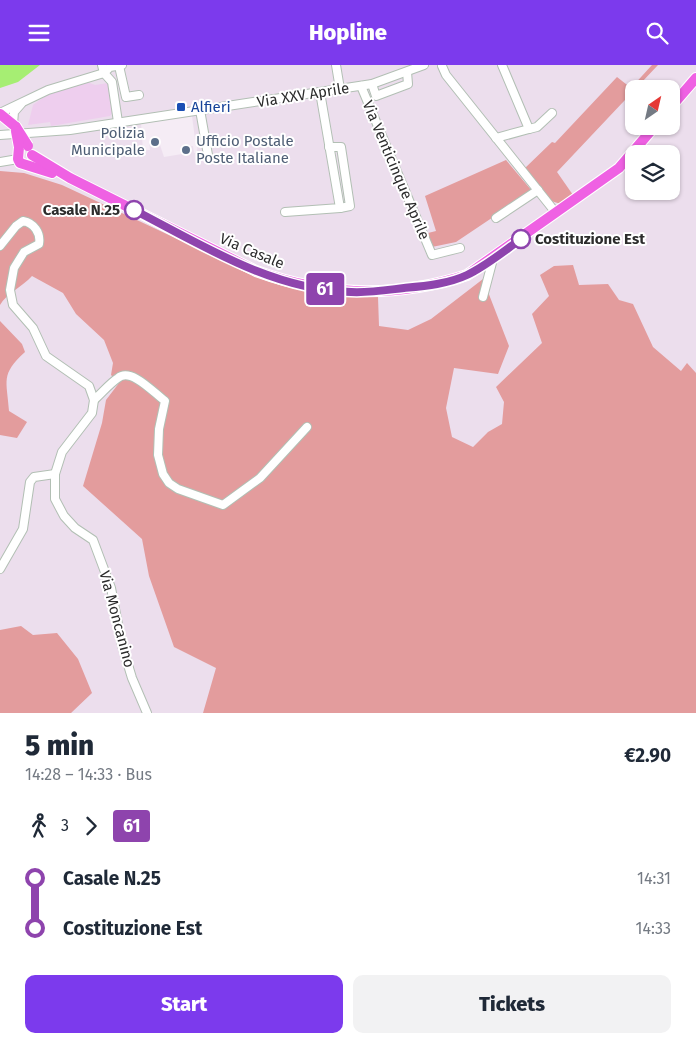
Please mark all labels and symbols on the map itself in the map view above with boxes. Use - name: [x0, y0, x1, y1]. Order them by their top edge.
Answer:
- street label: Via XXV Aprile: [256, 79, 350, 111]
- north arrow: [625, 80, 680, 135]
- place label: Alfieri: [191, 98, 231, 116]
- street label: Via Venticinque Aprile: [359, 98, 433, 242]
- marker: Alfieri: [175, 101, 187, 113]
- place label: Polizia Municipale: [71, 124, 145, 159]
- place label: Ufficio Postale Poste Italiane: [196, 132, 294, 167]
- marker: Polizia Municipale: [149, 136, 161, 148]
- marker: Ufficio Postale Poste Italiane: [180, 144, 192, 156]
- marker: Casale N.25: [124, 200, 144, 220]
- place label: Casale N.25: [43, 201, 120, 219]
- street label: Via Casale: [217, 229, 287, 273]
- marker: Costituzione Est: [511, 229, 531, 249]
- place label: Costituzione Est: [535, 230, 645, 248]
- line badge: 61: [302, 273, 348, 305]
- street label: Via Moncanino: [95, 569, 139, 669]

